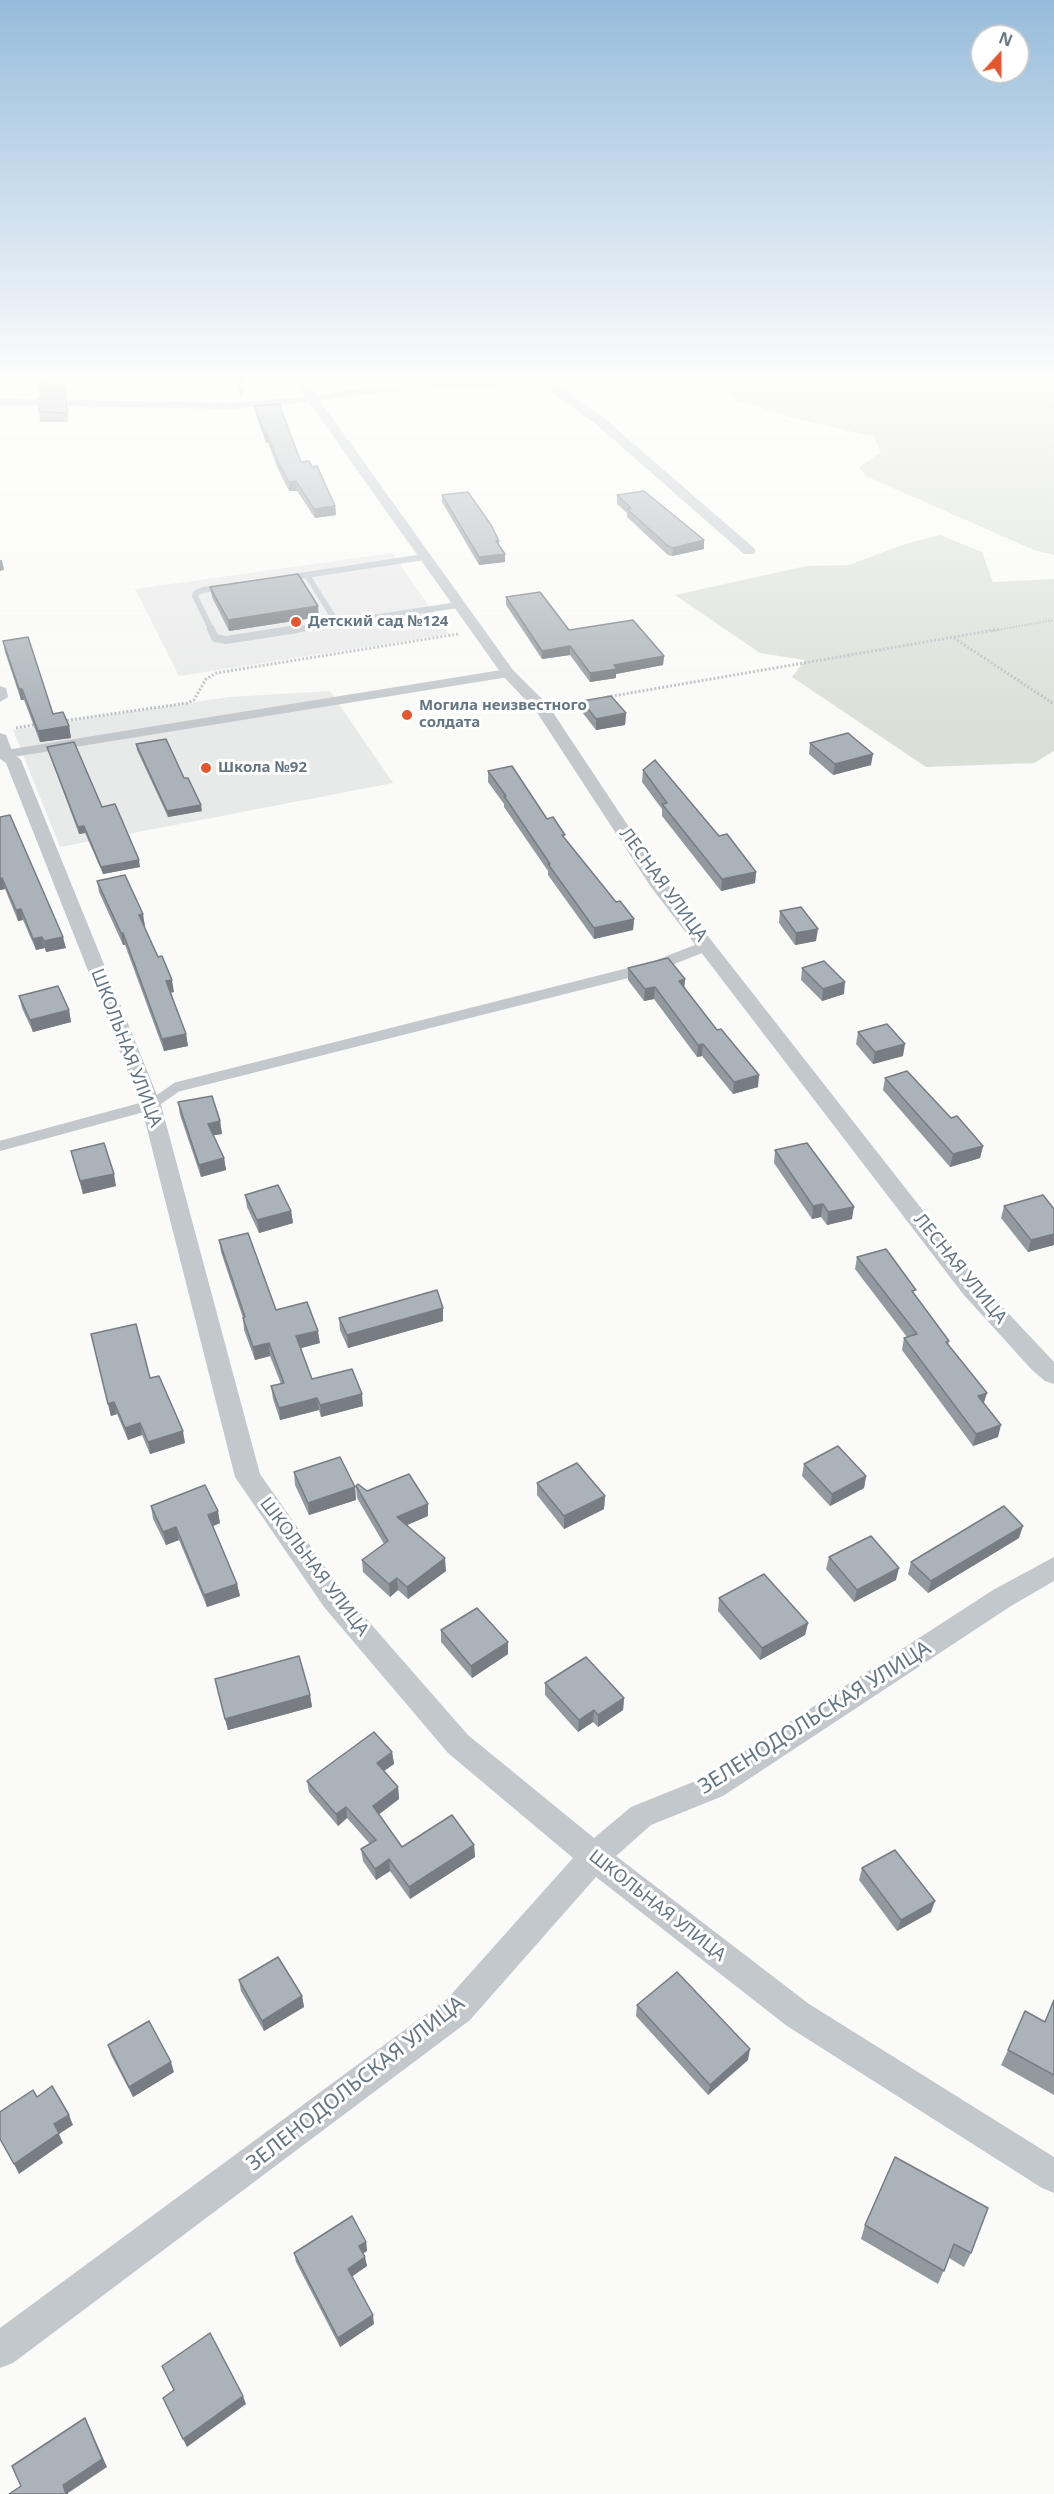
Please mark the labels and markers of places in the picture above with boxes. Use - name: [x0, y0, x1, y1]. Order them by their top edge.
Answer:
- place label: Детский сад №124: [308, 613, 448, 631]
- marker: Детский сад №124: [289, 615, 303, 629]
- place label: Могила неизвестного солдата: [419, 697, 587, 732]
- marker: Могила неизвестного солдата: [400, 708, 414, 722]
- place label: Школа №92: [218, 759, 307, 777]
- marker: Школа №92: [199, 761, 213, 775]

